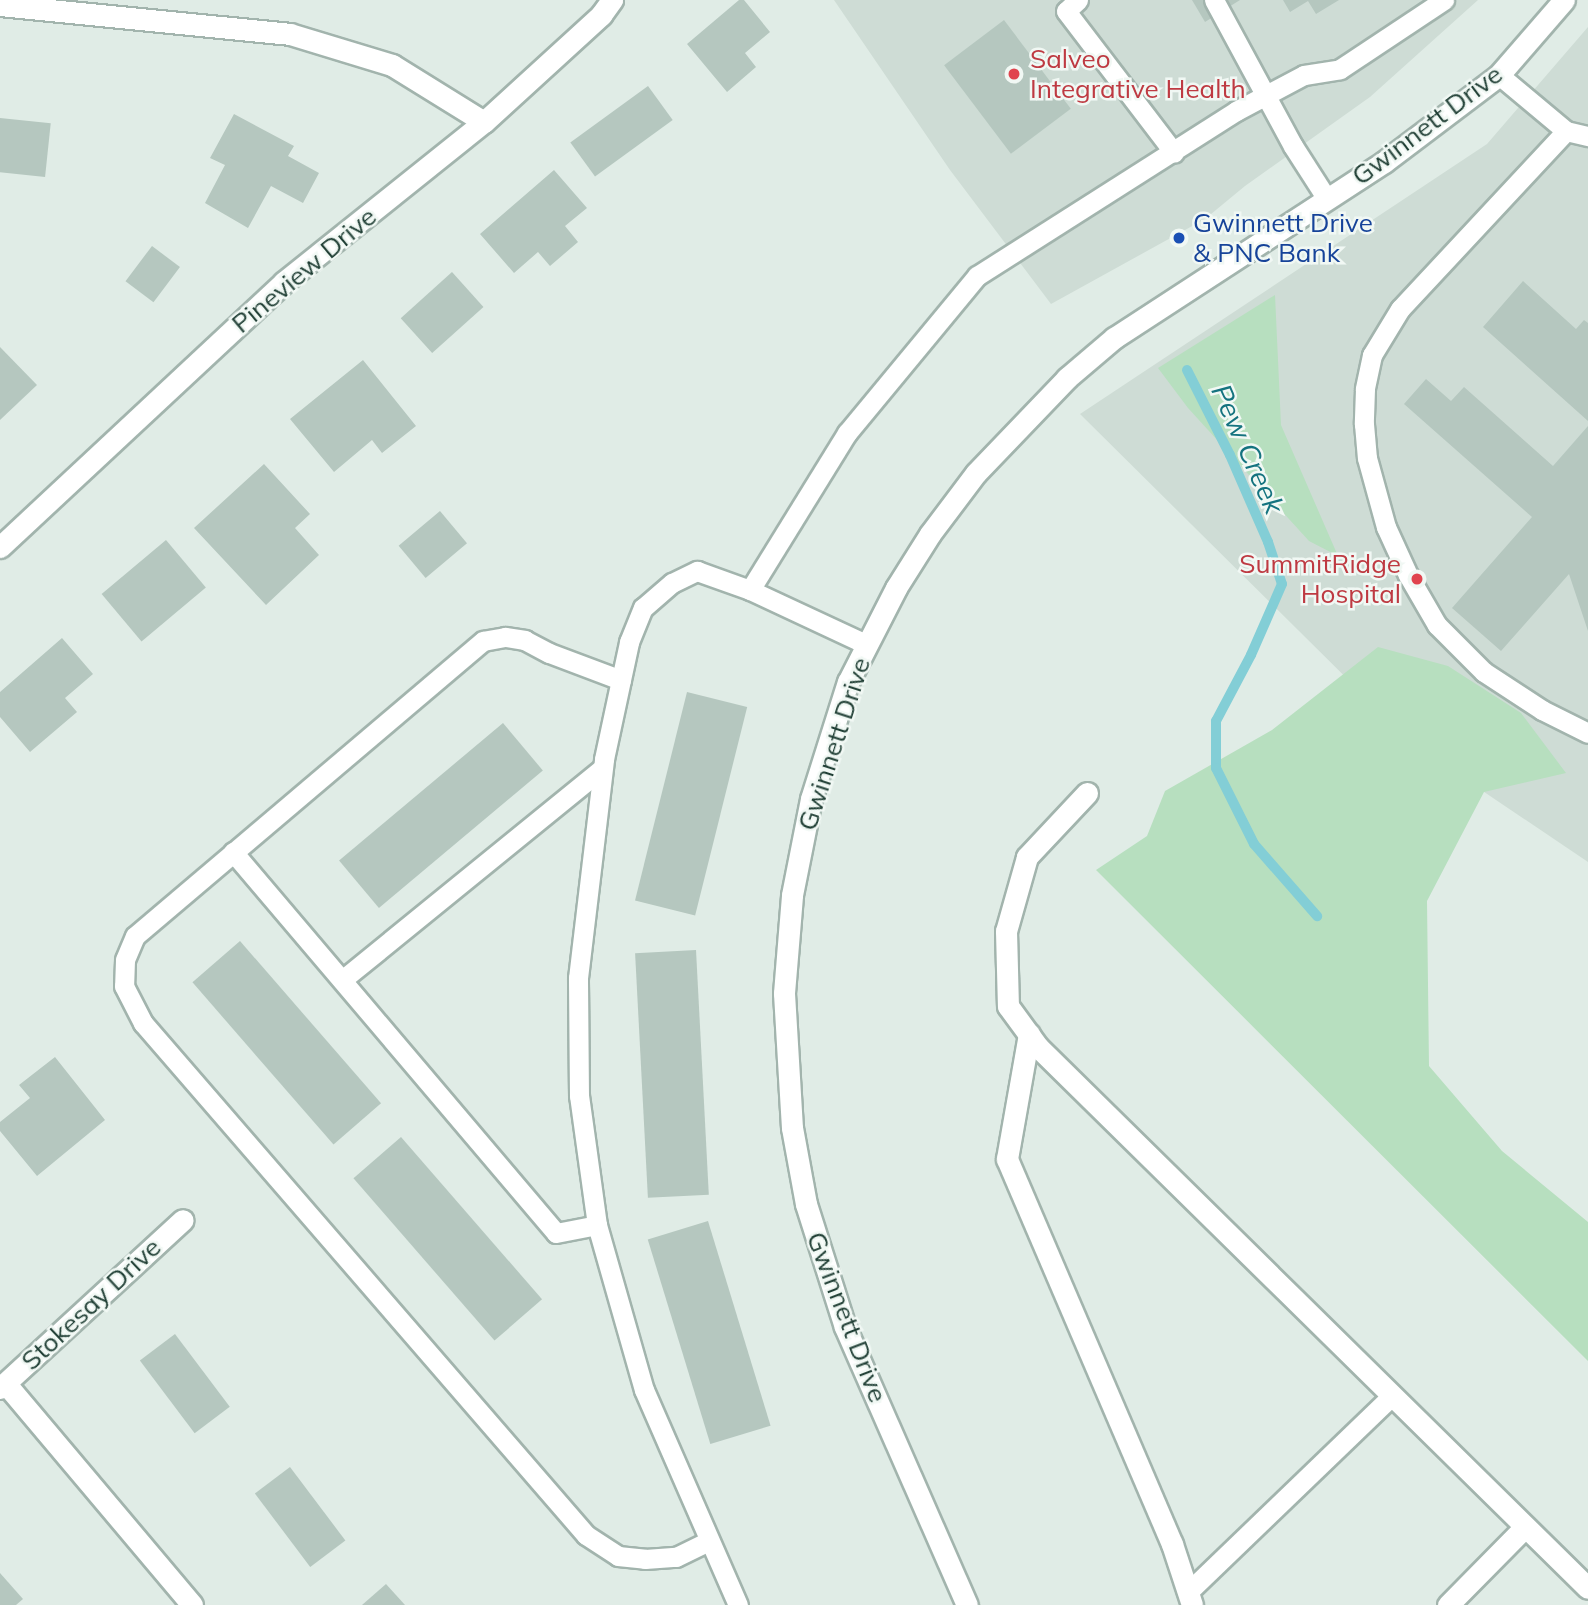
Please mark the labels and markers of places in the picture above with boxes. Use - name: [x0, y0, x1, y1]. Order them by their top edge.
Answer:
- place label: Salveo Integrative Health: [1030, 43, 1246, 104]
- marker: Salveo Integrative Health: [1004, 64, 1024, 84]
- place label: Gwinnett Drive & PNC Bank: [1193, 207, 1373, 268]
- marker: Gwinnett Drive & PNC Bank: [1171, 230, 1187, 246]
- place label: SummitRidge Hospital: [1239, 548, 1401, 610]
- marker: SummitRidge Hospital: [1407, 569, 1427, 589]

